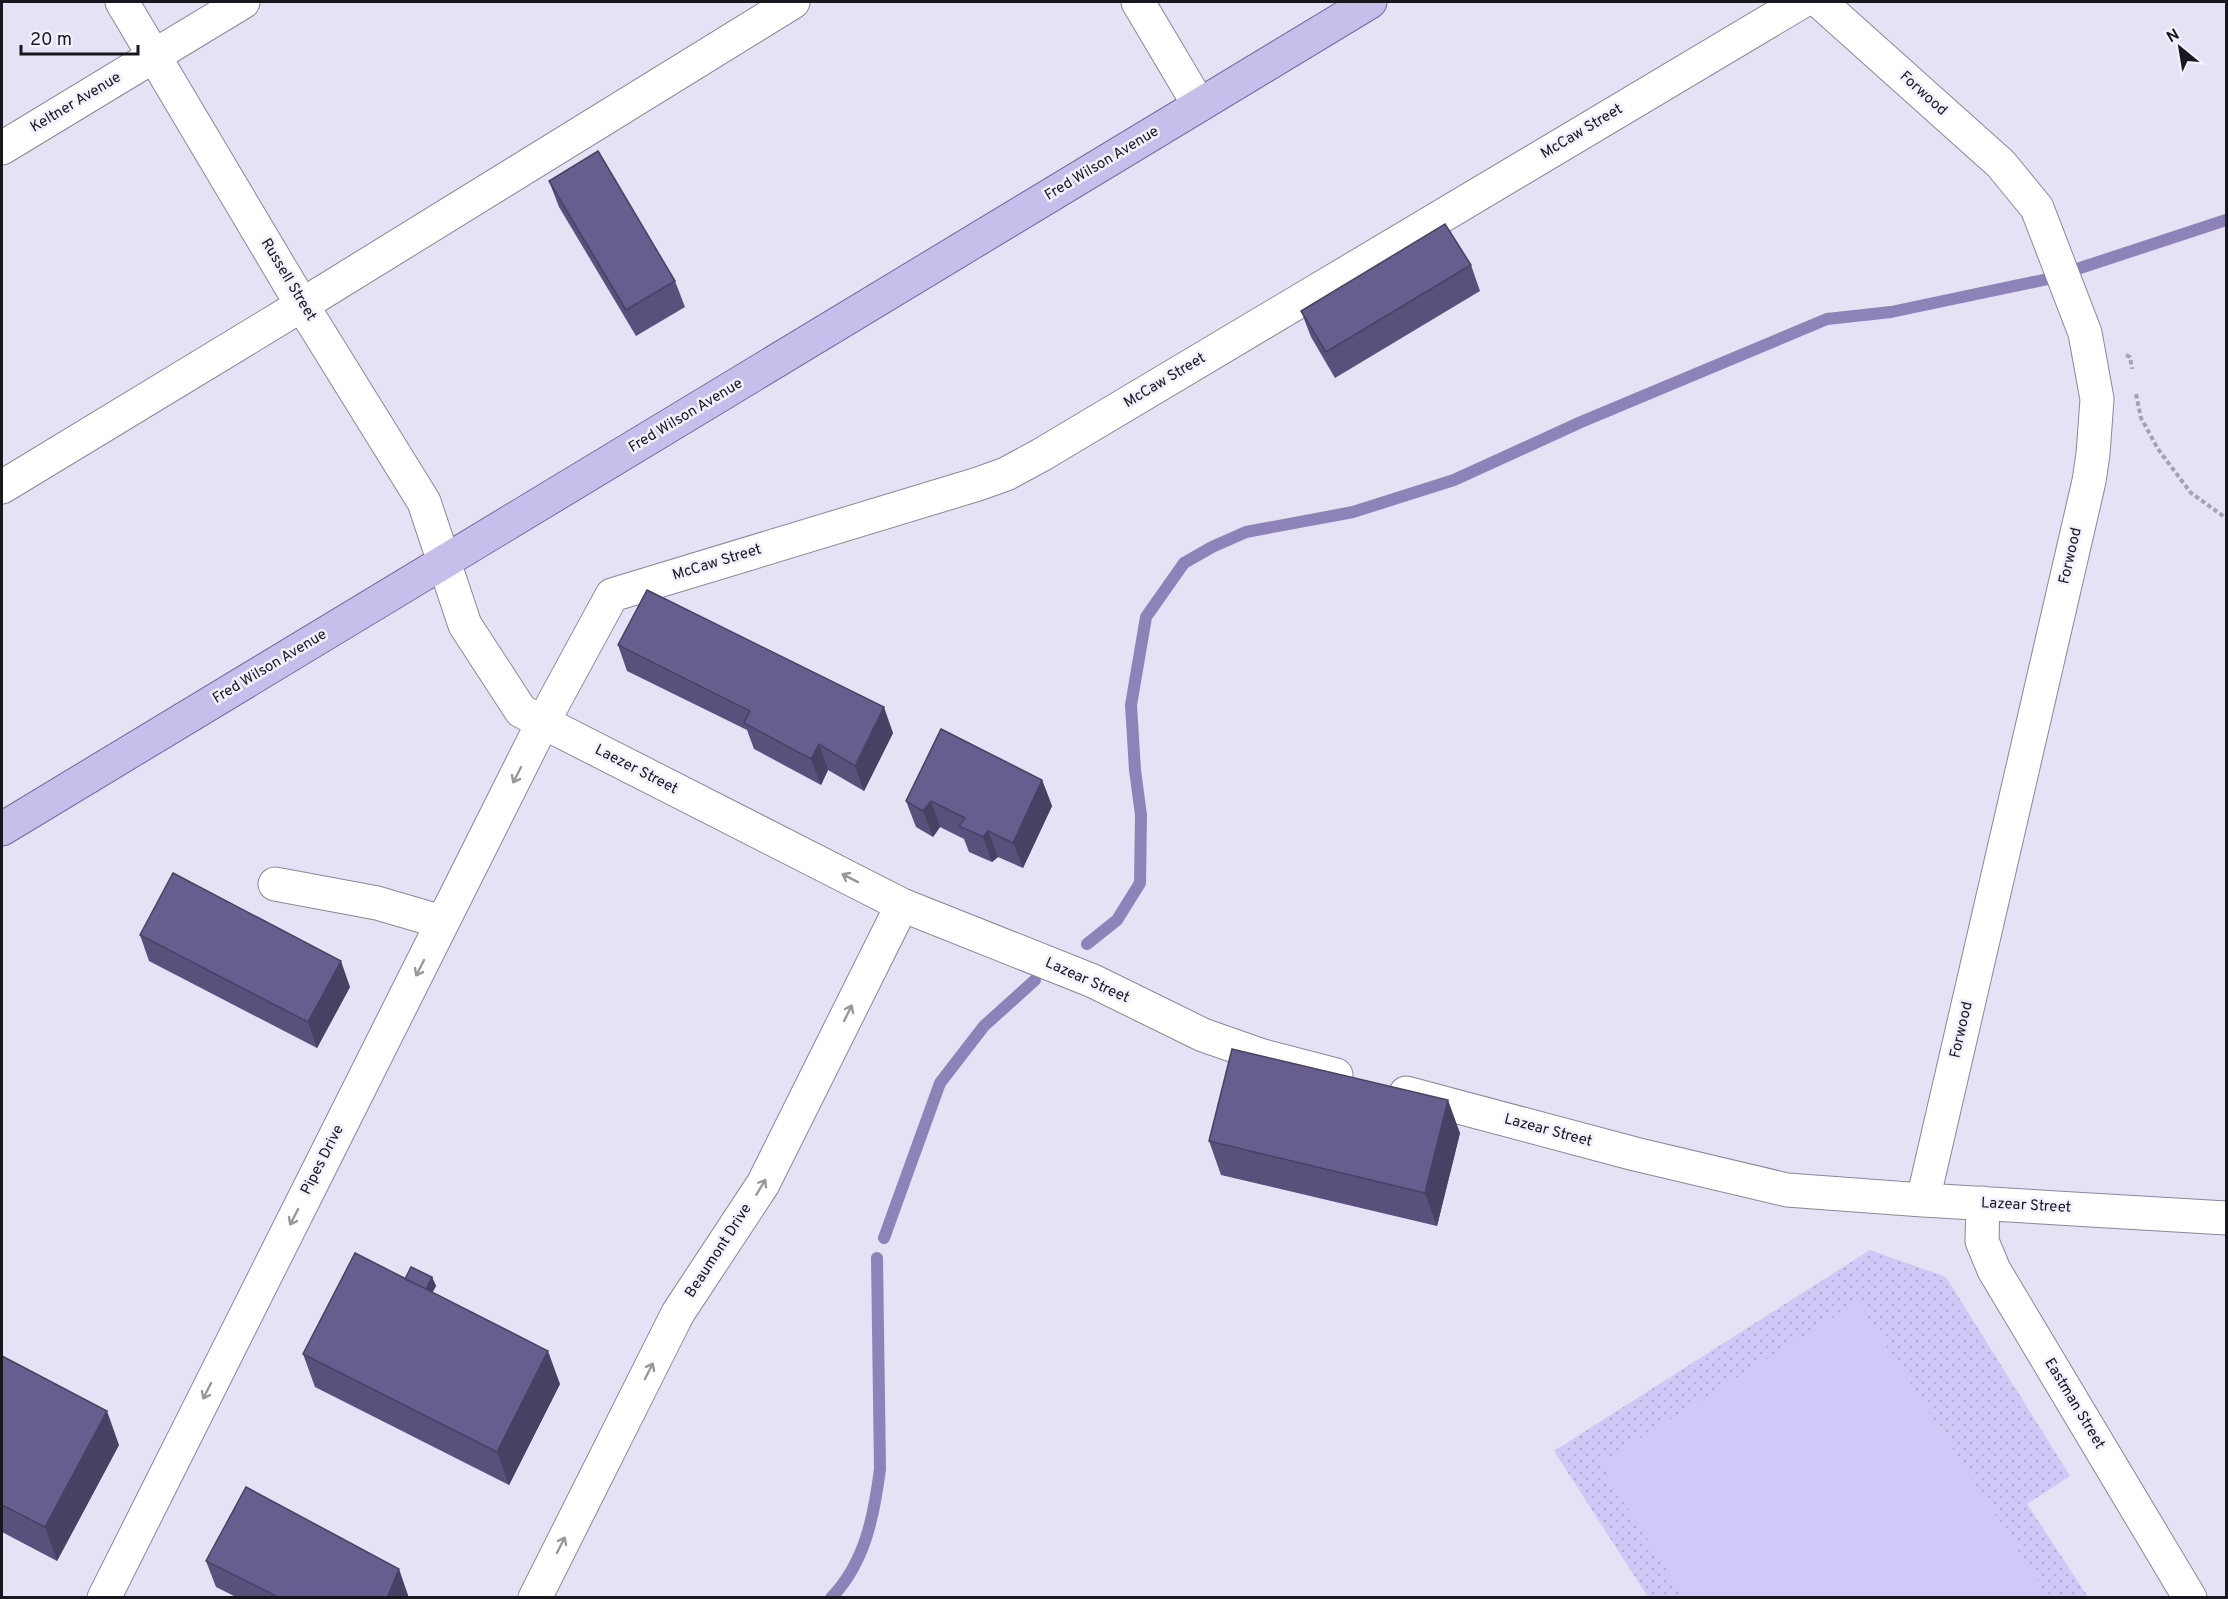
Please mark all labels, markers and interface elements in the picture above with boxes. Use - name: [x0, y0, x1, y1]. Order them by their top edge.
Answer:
- scale bar: [21, 18, 138, 56]
- north arrow: [2150, 18, 2210, 78]
- text: N: [2164, 25, 2183, 48]
- text: 20 m: [30, 29, 72, 52]
- street label: Keltner Avenue: [27, 68, 125, 138]
- street label: Forwood: [1895, 68, 1951, 120]
- street label: McCaw Street: [1538, 100, 1626, 164]
- street label: Fred Wilson Avenue: [1041, 122, 1163, 206]
- street label: Russell Street: [256, 235, 320, 325]
- street label: McCaw Street: [1121, 349, 1209, 413]
- street label: Fred Wilson Avenue: [625, 374, 747, 458]
- street label: Forwood: [2055, 526, 2087, 586]
- street label: McCaw Street: [670, 540, 764, 586]
- street label: Fred Wilson Avenue: [209, 625, 331, 709]
- street label: Laezer Street: [591, 741, 681, 799]
- one-way arrow: [510, 765, 522, 783]
- one-way arrow: [842, 872, 859, 884]
- street label: Lazear Street: [1042, 954, 1132, 1008]
- one-way arrow: [413, 958, 425, 976]
- street label: Forwood: [1946, 1000, 1978, 1060]
- one-way arrow: [843, 1004, 855, 1022]
- street label: Lazear Street: [1502, 1110, 1594, 1152]
- street label: Pipes Drive: [297, 1122, 349, 1198]
- one-way arrow: [755, 1179, 767, 1196]
- street label: Lazear Street: [1980, 1194, 2072, 1218]
- street label: Beaumont Drive: [681, 1200, 757, 1302]
- one-way arrow: [288, 1208, 300, 1226]
- street label: Eastman Street: [2039, 1355, 2109, 1453]
- one-way arrow: [643, 1363, 655, 1380]
- one-way arrow: [201, 1382, 212, 1400]
- one-way arrow: [556, 1537, 567, 1555]

